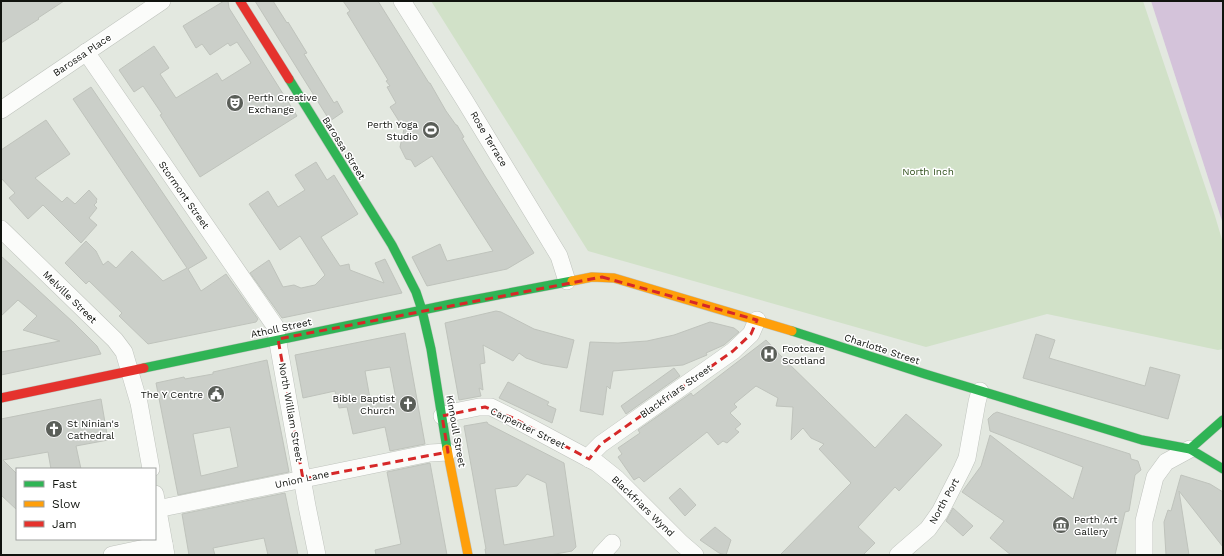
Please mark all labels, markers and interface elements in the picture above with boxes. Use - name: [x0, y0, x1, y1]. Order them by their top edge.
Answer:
- street label: Barossa Place: [51, 31, 113, 78]
- place label: Perth Creative Exchange: [248, 92, 317, 115]
- theatre icon: Perth Creative Exchange: [225, 93, 245, 113]
- street label: Rose Terrace: [468, 109, 510, 169]
- street label: Barossa Street: [320, 115, 368, 182]
- place label: Perth Yoga Studio: [367, 119, 418, 142]
- sports icon: Perth Yoga Studio: [421, 120, 441, 140]
- street label: Stormont Street: [157, 159, 212, 232]
- park label: North Inch: [902, 166, 954, 177]
- street label: Melville Street: [41, 269, 100, 326]
- street label: Atholl Street: [250, 316, 313, 340]
- street label: Charlotte Street: [843, 332, 922, 367]
- place label: Footcare Scotland: [782, 343, 825, 366]
- hospital icon: Footcare Scotland: [759, 344, 779, 364]
- street label: North William Street: [277, 362, 305, 463]
- street label: Blackfriars Street: [638, 362, 715, 420]
- public building icon: The Y Centre: [206, 384, 226, 404]
- place label: The Y Centre: [141, 389, 203, 400]
- place label: Bible Baptist Church: [333, 393, 396, 416]
- church icon: Bible Baptist Church: [398, 394, 418, 414]
- street label: Kinnoull Street: [444, 394, 468, 469]
- street label: Carpenter Street: [489, 405, 568, 451]
- place label: St Ninian's Cathedral: [67, 418, 119, 441]
- church icon: St Ninian's Cathedral: [44, 419, 64, 439]
- legend: [16, 468, 156, 540]
- street label: Union Lane: [274, 468, 330, 490]
- street label: Blackfriars Wynd: [610, 473, 676, 539]
- street label: North Port: [927, 475, 962, 526]
- text: Fast: [52, 477, 77, 491]
- text: Slow: [52, 497, 80, 511]
- place label: Perth Art Gallery: [1074, 514, 1118, 537]
- museum icon: Perth Art Gallery: [1051, 515, 1071, 535]
- text: Jam: [52, 517, 77, 531]

